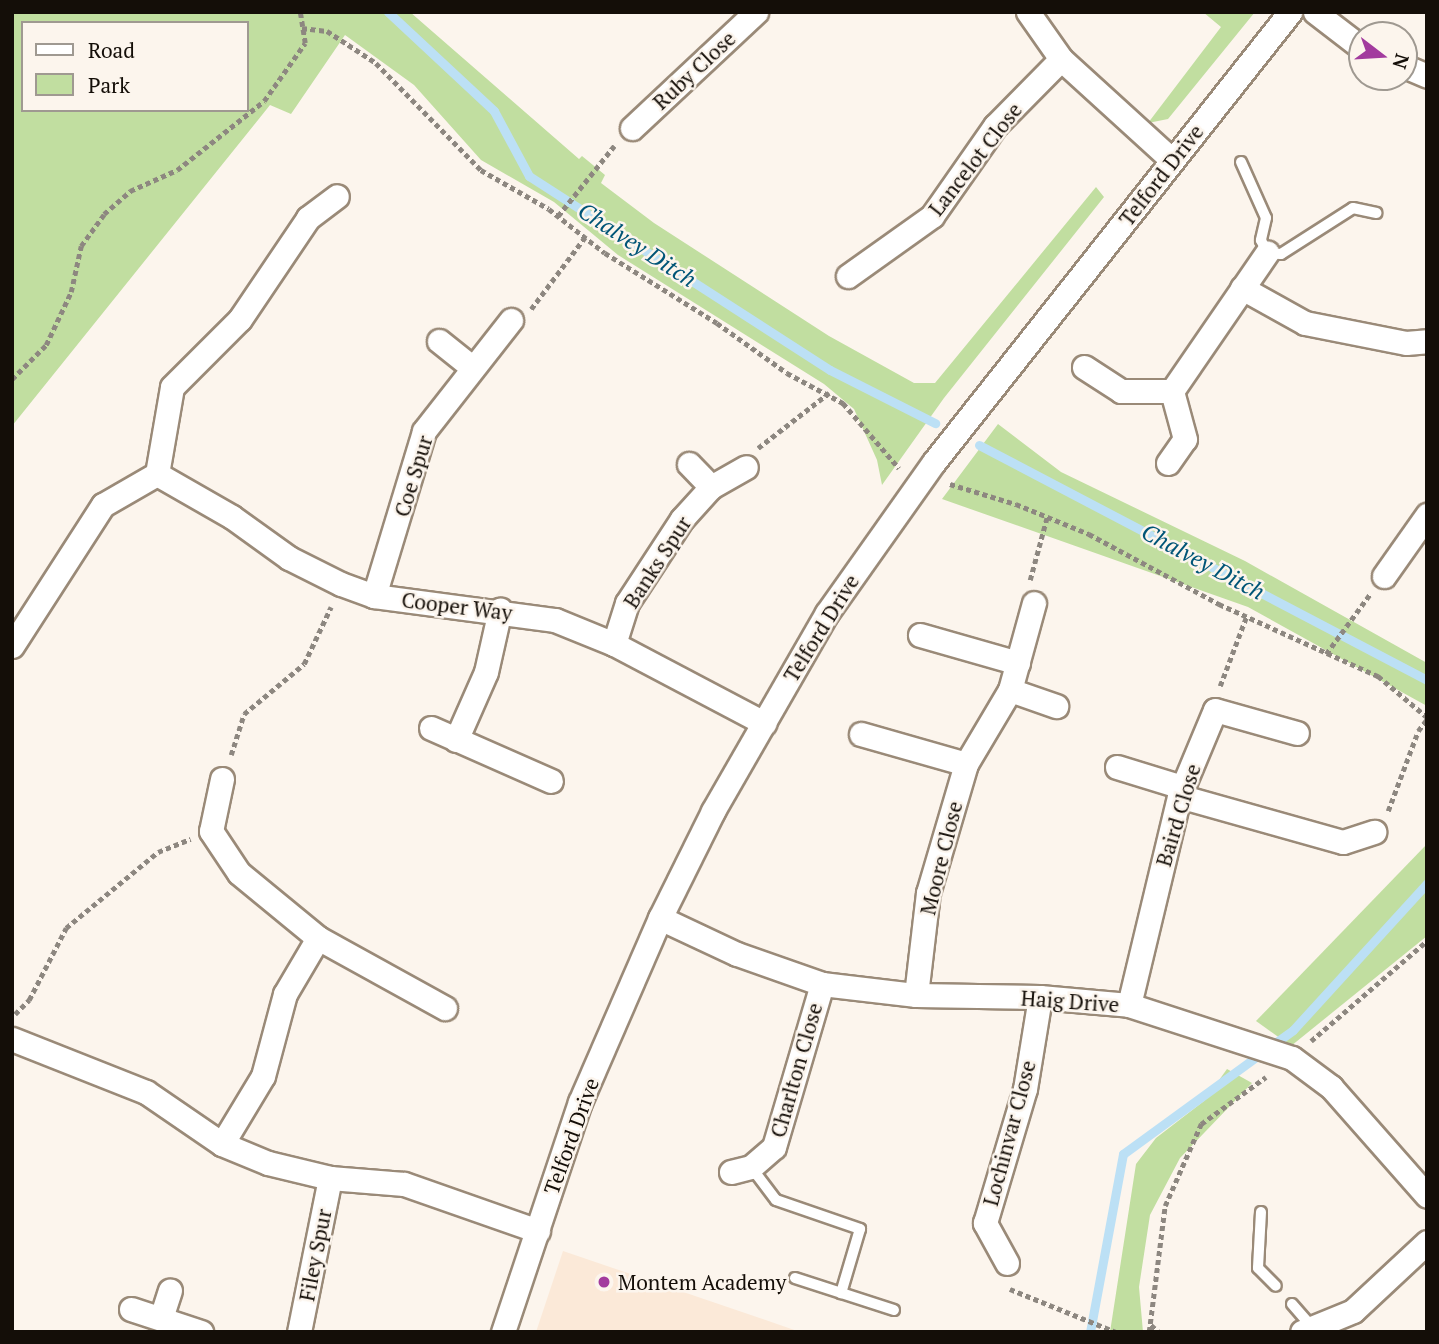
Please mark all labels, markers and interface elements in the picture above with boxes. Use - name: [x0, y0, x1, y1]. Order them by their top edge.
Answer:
- legend: [21, 21, 248, 112]
- north arrow: [1348, 21, 1418, 91]
- street label: Ruby Close: [648, 26, 740, 114]
- text: Road: [88, 36, 135, 64]
- text: N: [1388, 51, 1416, 72]
- text: Park: [88, 71, 130, 99]
- street label: Lancelot Close: [923, 98, 1027, 220]
- street label: Telford Drive: [1114, 119, 1208, 231]
- water label: Chalvey Ditch: [573, 197, 701, 293]
- street label: Coe Spur: [389, 432, 437, 520]
- street label: Banks Spur: [618, 511, 696, 613]
- water label: Chalvey Ditch: [1137, 518, 1269, 606]
- street label: Telford Drive: [778, 570, 864, 686]
- street label: Cooper Way: [400, 587, 514, 625]
- street label: Baird Close: [1150, 761, 1206, 869]
- street label: Moore Close: [915, 799, 967, 917]
- street label: Haig Drive: [1020, 985, 1120, 1017]
- street label: Charlton Close: [765, 1000, 827, 1140]
- street label: Lochinvar Close: [977, 1057, 1041, 1209]
- street label: Telford Drive: [538, 1074, 604, 1198]
- street label: Filey Spur: [294, 1207, 336, 1303]
- place label: Montem Academy: [618, 1269, 787, 1295]
- marker: Montem Academy: [596, 1274, 612, 1290]

